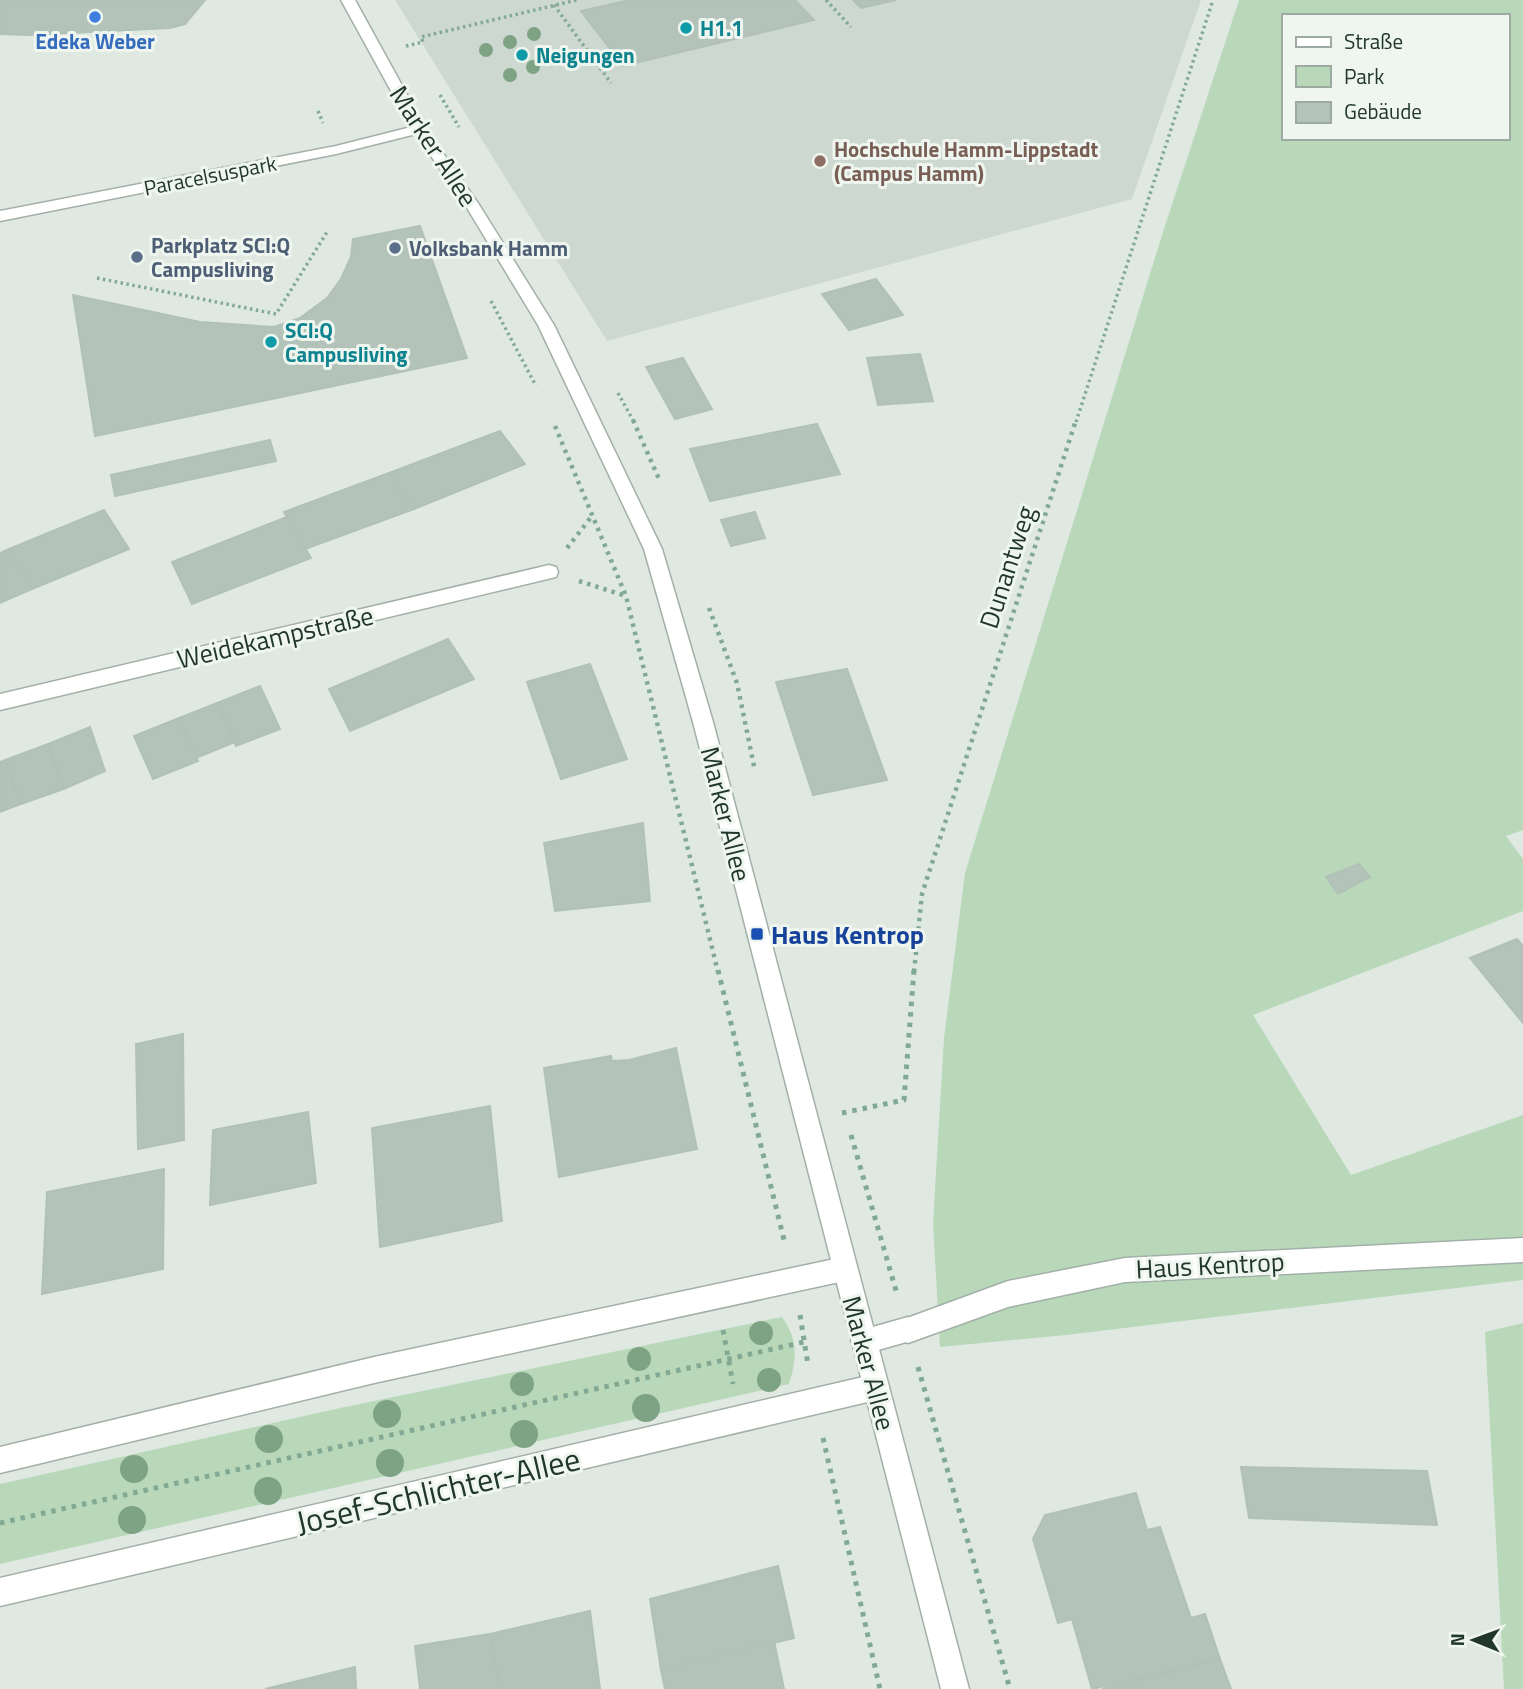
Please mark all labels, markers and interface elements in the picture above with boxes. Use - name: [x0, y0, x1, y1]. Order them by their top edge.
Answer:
- marker: Edeka Weber: [87, 9, 103, 25]
- place label: H1.1: [700, 12, 743, 44]
- legend: [1282, 14, 1509, 140]
- marker: H1.1: [678, 20, 694, 36]
- place label: Edeka Weber: [35, 25, 155, 57]
- text: Straße: [1344, 25, 1403, 57]
- place label: Neigungen: [536, 39, 635, 71]
- marker: Neigungen: [514, 47, 530, 63]
- text: Park: [1344, 60, 1384, 92]
- street label: Marker Allee: [380, 78, 488, 214]
- text: Gebäude: [1344, 95, 1422, 127]
- place label: Hochschule Hamm-Lippstadt (Campus Hamm): [834, 133, 1098, 189]
- street label: Paracelsuspark: [141, 146, 279, 204]
- marker: Hochschule Hamm-Lippstadt (Campus Hamm): [812, 153, 828, 169]
- place label: Parkplatz SCI:Q Campusliving: [151, 229, 290, 285]
- place label: Volksbank Hamm: [409, 232, 568, 264]
- marker: Volksbank Hamm: [387, 240, 403, 256]
- marker: Parkplatz SCI:Q Campusliving: [129, 249, 145, 265]
- place label: SCI:Q Campusliving: [285, 314, 408, 370]
- marker: SCI:Q Campusliving: [263, 334, 279, 350]
- street label: Dunantweg: [969, 501, 1045, 633]
- street label: Weidekampstraße: [173, 595, 377, 679]
- street label: Marker Allee: [690, 743, 762, 885]
- place label: Haus Kentrop: [771, 915, 924, 954]
- marker: Haus Kentrop: [749, 926, 765, 942]
- street label: Haus Kentrop: [1135, 1242, 1285, 1288]
- street label: Marker Allee: [832, 1292, 906, 1434]
- street label: Josef-Schlichter-Allee: [291, 1434, 585, 1546]
- north arrow: [1439, 1605, 1509, 1675]
- text: N: [1442, 1633, 1471, 1647]

